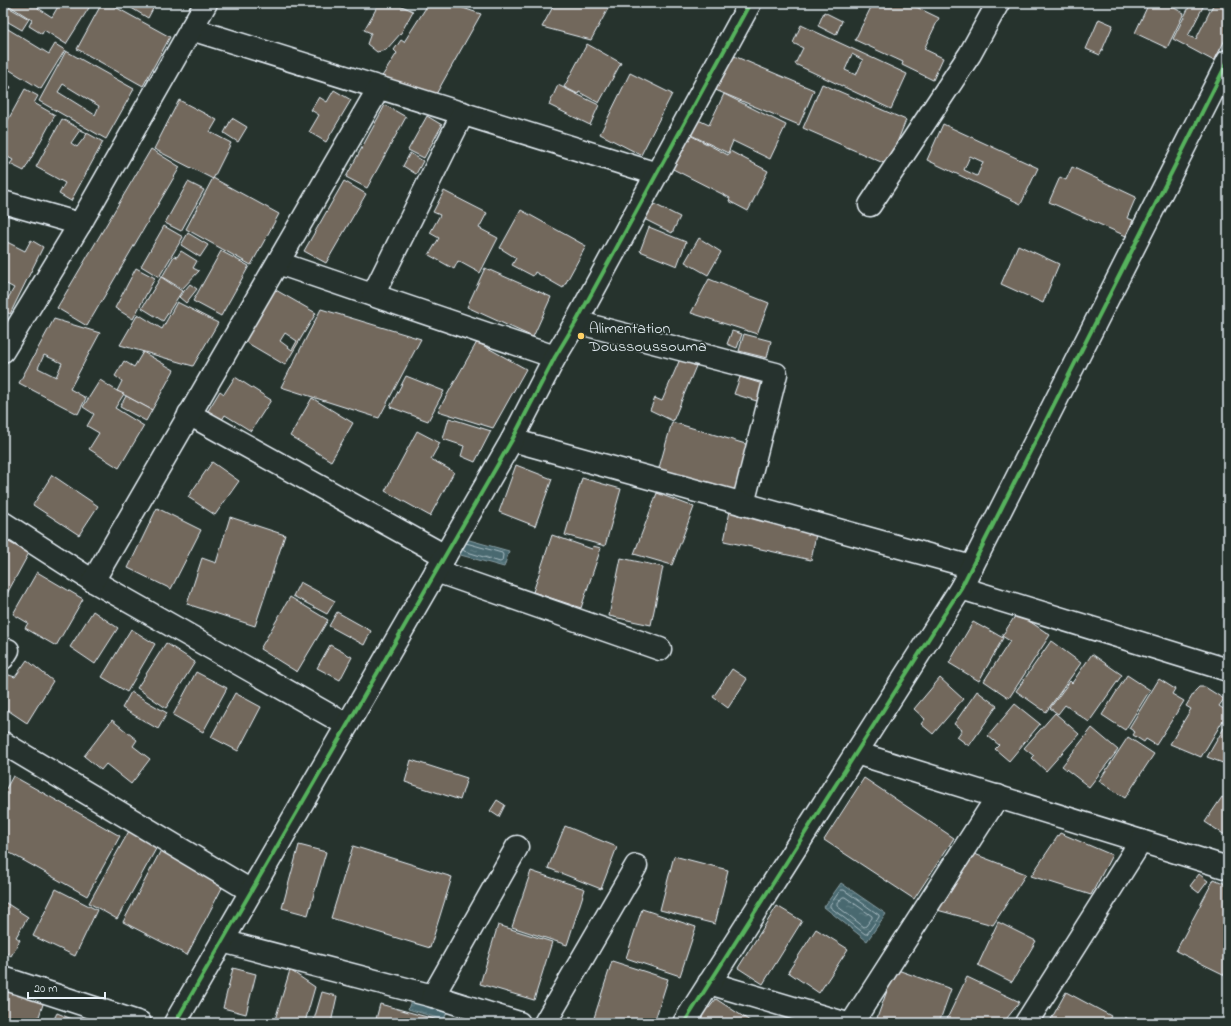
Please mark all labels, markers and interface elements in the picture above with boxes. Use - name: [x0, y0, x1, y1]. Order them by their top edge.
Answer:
- place label: Alimentation Doussoussouma: [588, 317, 707, 359]
- marker: Alimentation Doussoussouma: [576, 331, 586, 341]
- scale bar: [28, 974, 105, 1000]
- text: 20 m: [34, 980, 57, 998]

